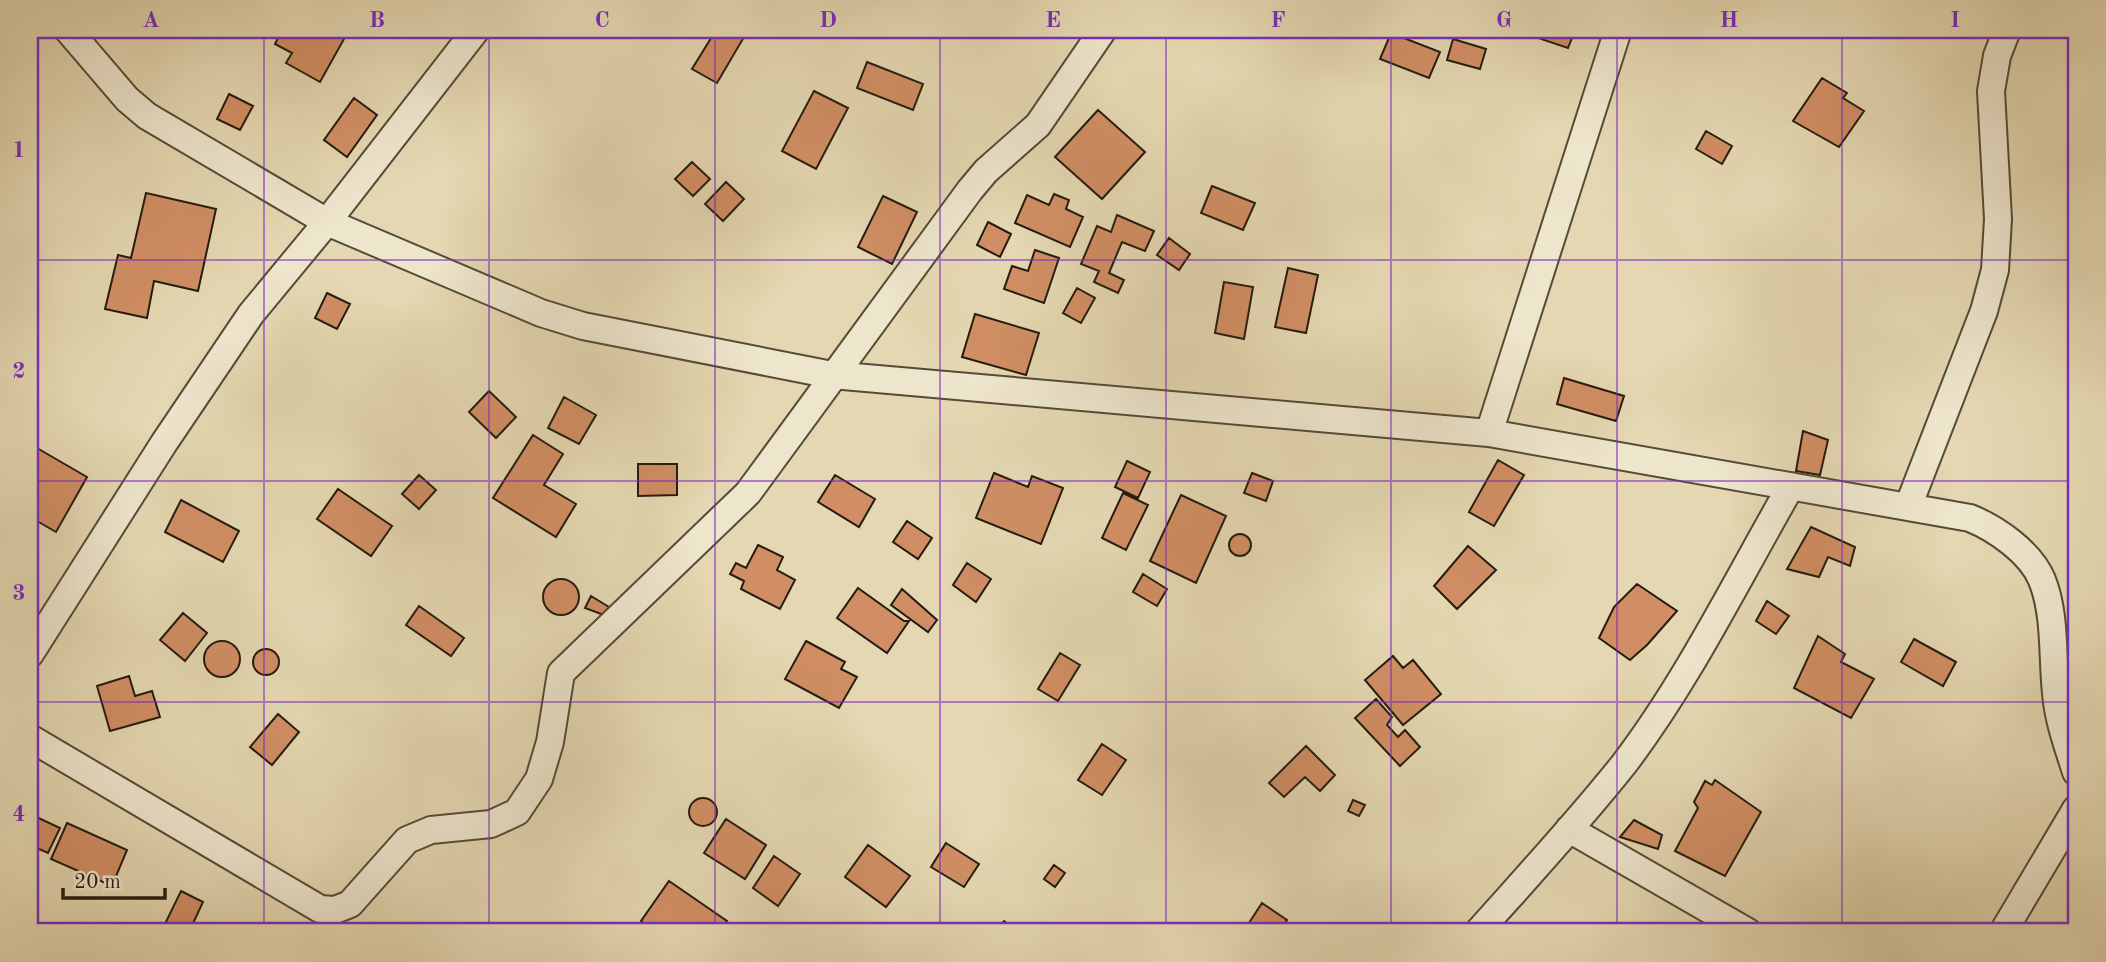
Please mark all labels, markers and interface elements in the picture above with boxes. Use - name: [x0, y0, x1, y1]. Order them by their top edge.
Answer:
- text: A: [142, 9, 160, 32]
- text: B: [369, 9, 385, 32]
- text: C: [594, 9, 610, 32]
- text: D: [819, 9, 837, 32]
- text: E: [1045, 9, 1061, 32]
- text: F: [1270, 9, 1286, 32]
- text: G: [1496, 9, 1512, 32]
- text: H: [1720, 9, 1738, 32]
- text: I: [1950, 9, 1960, 32]
- text: 1: [12, 139, 26, 162]
- text: 2: [12, 360, 26, 383]
- text: 3: [12, 582, 26, 605]
- text: 4: [12, 803, 26, 826]
- scale bar: [63, 857, 164, 901]
- text: 20 m: [74, 872, 121, 893]

